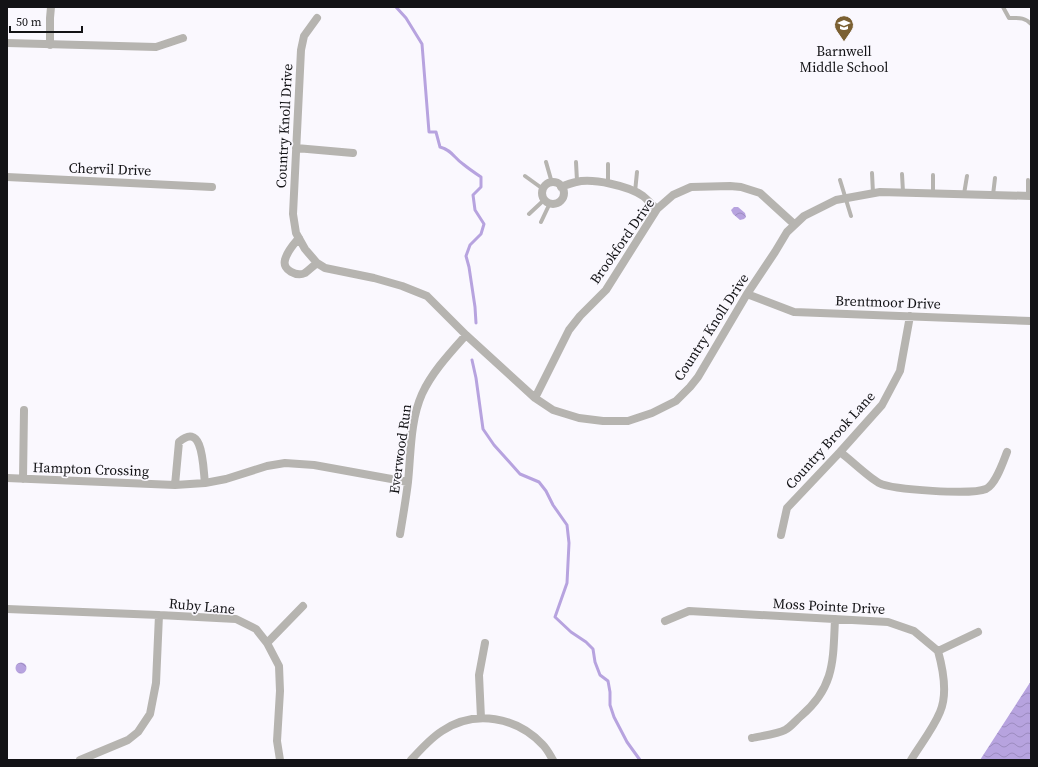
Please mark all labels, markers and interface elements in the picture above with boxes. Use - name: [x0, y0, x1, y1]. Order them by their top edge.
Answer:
- scale bar: [10, 8, 82, 34]
- text: 50 m: [16, 14, 42, 30]
- school or university icon: Barnwell Middle School: [833, 14, 855, 42]
- place label: Barnwell Middle School: [800, 41, 888, 77]
- street label: Country Knoll Drive: [271, 63, 297, 189]
- street label: Chervil Drive: [68, 158, 152, 180]
- street label: Brookford Drive: [585, 194, 659, 288]
- street label: Country Knoll Drive: [669, 269, 753, 385]
- street label: Brentmoor Drive: [835, 290, 941, 314]
- street label: Country Brook Lane: [780, 387, 880, 493]
- street label: Everwood Run: [384, 402, 416, 495]
- street label: Hampton Crossing: [32, 457, 150, 481]
- street label: Ruby Lane: [168, 593, 236, 619]
- street label: Moss Pointe Drive: [772, 593, 886, 619]

